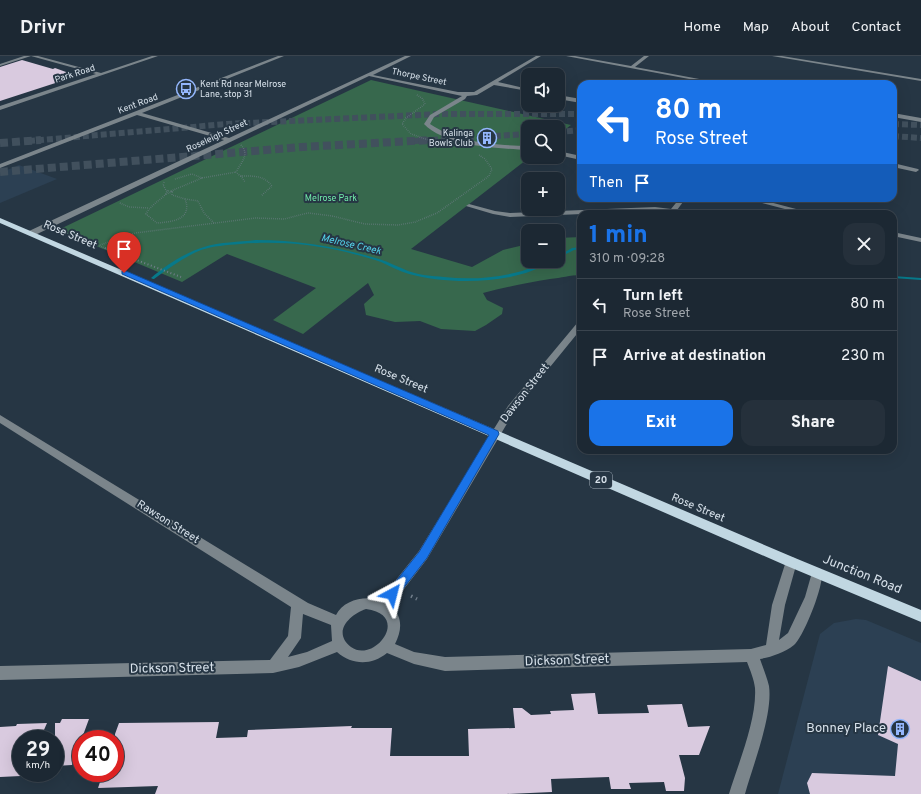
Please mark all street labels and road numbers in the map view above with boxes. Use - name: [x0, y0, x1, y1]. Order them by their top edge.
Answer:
- street label: Park Road: [54, 62, 96, 86]
- street label: Thorpe Street: [391, 66, 447, 88]
- street label: Kent Road: [116, 91, 160, 117]
- street label: Roseleigh Street: [185, 117, 249, 155]
- street label: Rose Street: [41, 217, 99, 253]
- street label: Rose Street: [372, 361, 430, 397]
- street label: Dawson Street: [498, 361, 552, 425]
- road number: 20: [590, 472, 612, 488]
- street label: Rose Street: [669, 490, 727, 526]
- street label: Rawson Street: [134, 497, 202, 547]
- street label: Junction Road: [820, 552, 904, 598]
- street label: Dickson Street: [524, 652, 610, 670]
- street label: Dickson Street: [130, 660, 215, 678]

